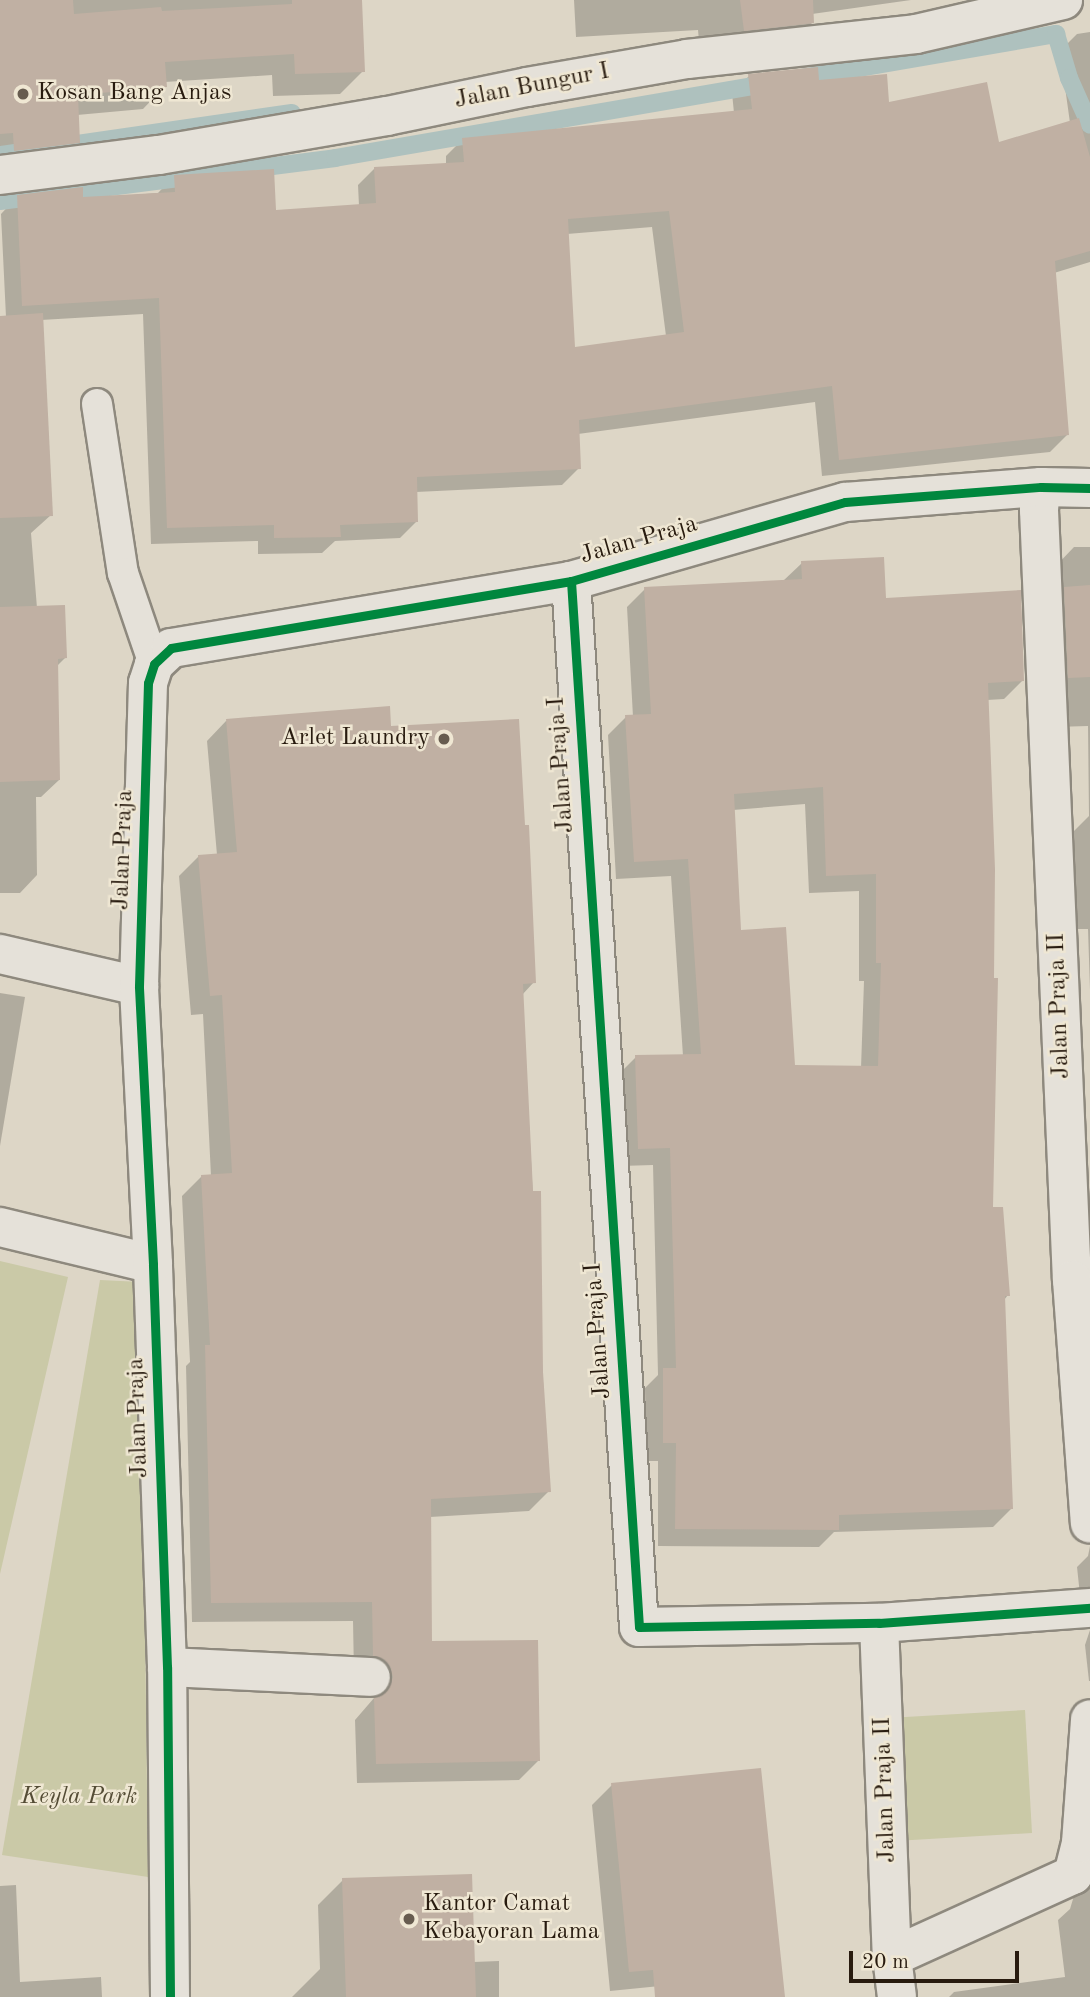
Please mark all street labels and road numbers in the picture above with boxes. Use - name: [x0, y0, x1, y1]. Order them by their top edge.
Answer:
- street label: Jalan Bungur I: [452, 58, 612, 116]
- street label: Jalan Praja: [577, 511, 701, 571]
- street label: Jalan Praja I: [543, 696, 581, 834]
- street label: Jalan Praja: [108, 789, 140, 911]
- street label: Jalan Praja II: [1043, 933, 1077, 1079]
- street label: Jalan Praja I: [580, 1262, 618, 1400]
- street label: Jalan Praja: [123, 1357, 155, 1479]
- street label: Jalan Praja II: [869, 1717, 903, 1863]

